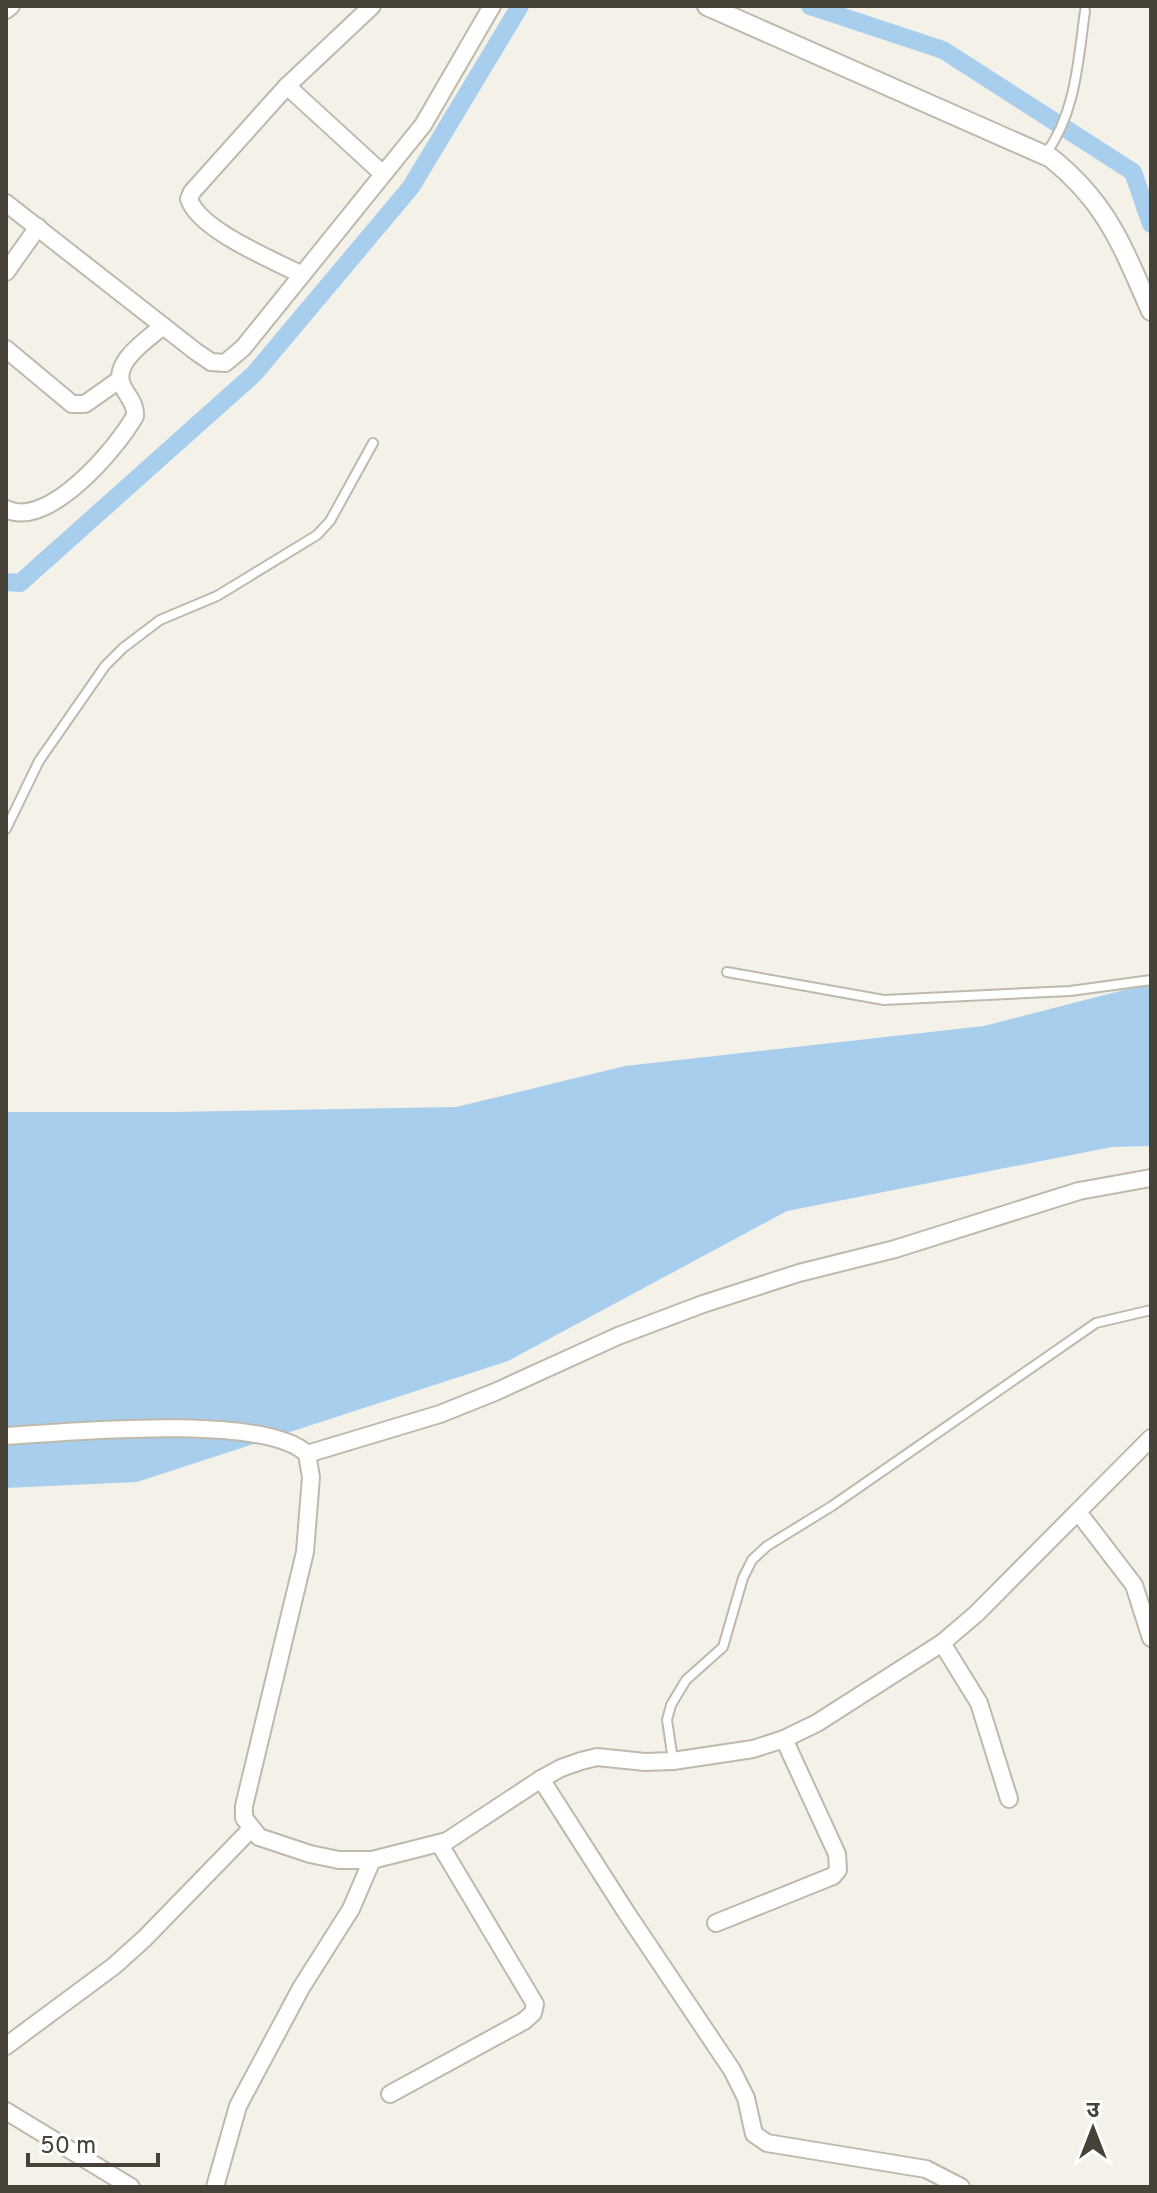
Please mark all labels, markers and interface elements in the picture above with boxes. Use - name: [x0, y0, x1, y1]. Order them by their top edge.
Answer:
- north arrow: [1053, 2089, 1133, 2169]
- text: उ: [1087, 2098, 1101, 2125]
- scale bar: [28, 2117, 158, 2167]
- text: 50 m: [40, 2132, 96, 2162]

